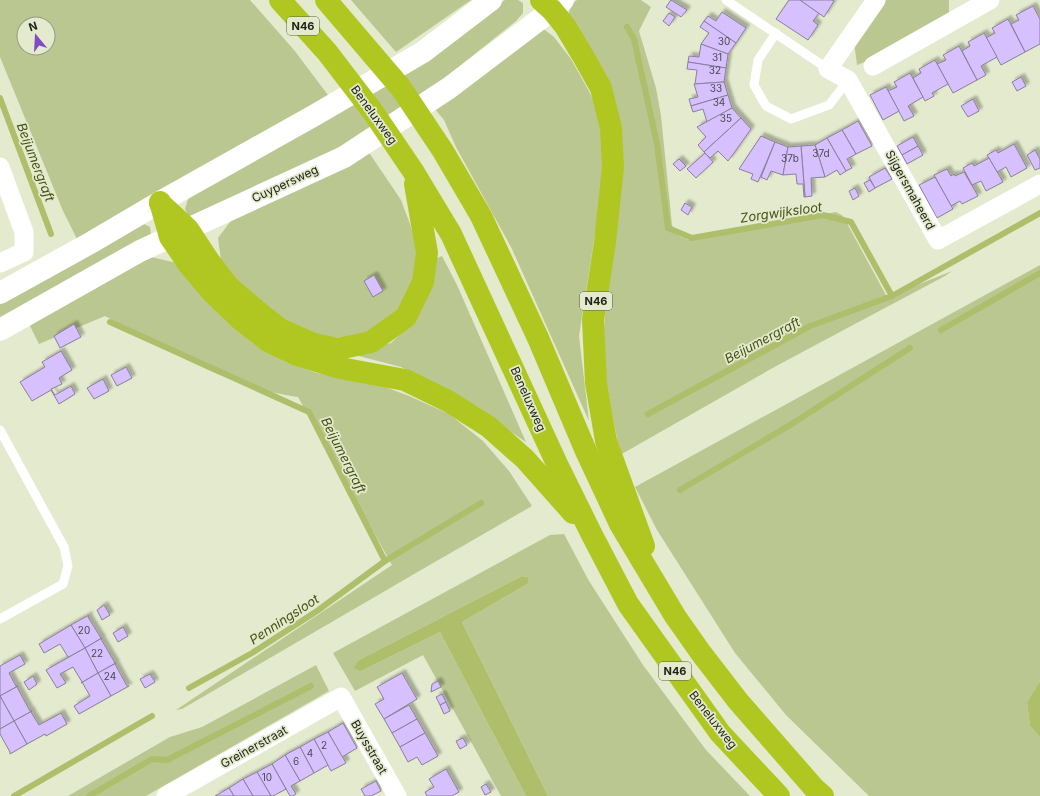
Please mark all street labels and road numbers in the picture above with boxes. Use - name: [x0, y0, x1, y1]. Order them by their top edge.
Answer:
- road number: N46: [287, 17, 319, 35]
- street label: Beneluxweg: [348, 82, 401, 147]
- street label: Sijgersmaheerd: [882, 147, 939, 232]
- street label: Cuypersweg: [249, 162, 320, 206]
- road number: N46: [580, 292, 612, 310]
- street label: Beneluxweg: [507, 364, 549, 434]
- road number: N46: [659, 662, 691, 680]
- street label: Beneluxweg: [686, 688, 741, 752]
- street label: Buysstraat: [348, 717, 391, 777]
- street label: Greinerstraat: [218, 722, 290, 771]

